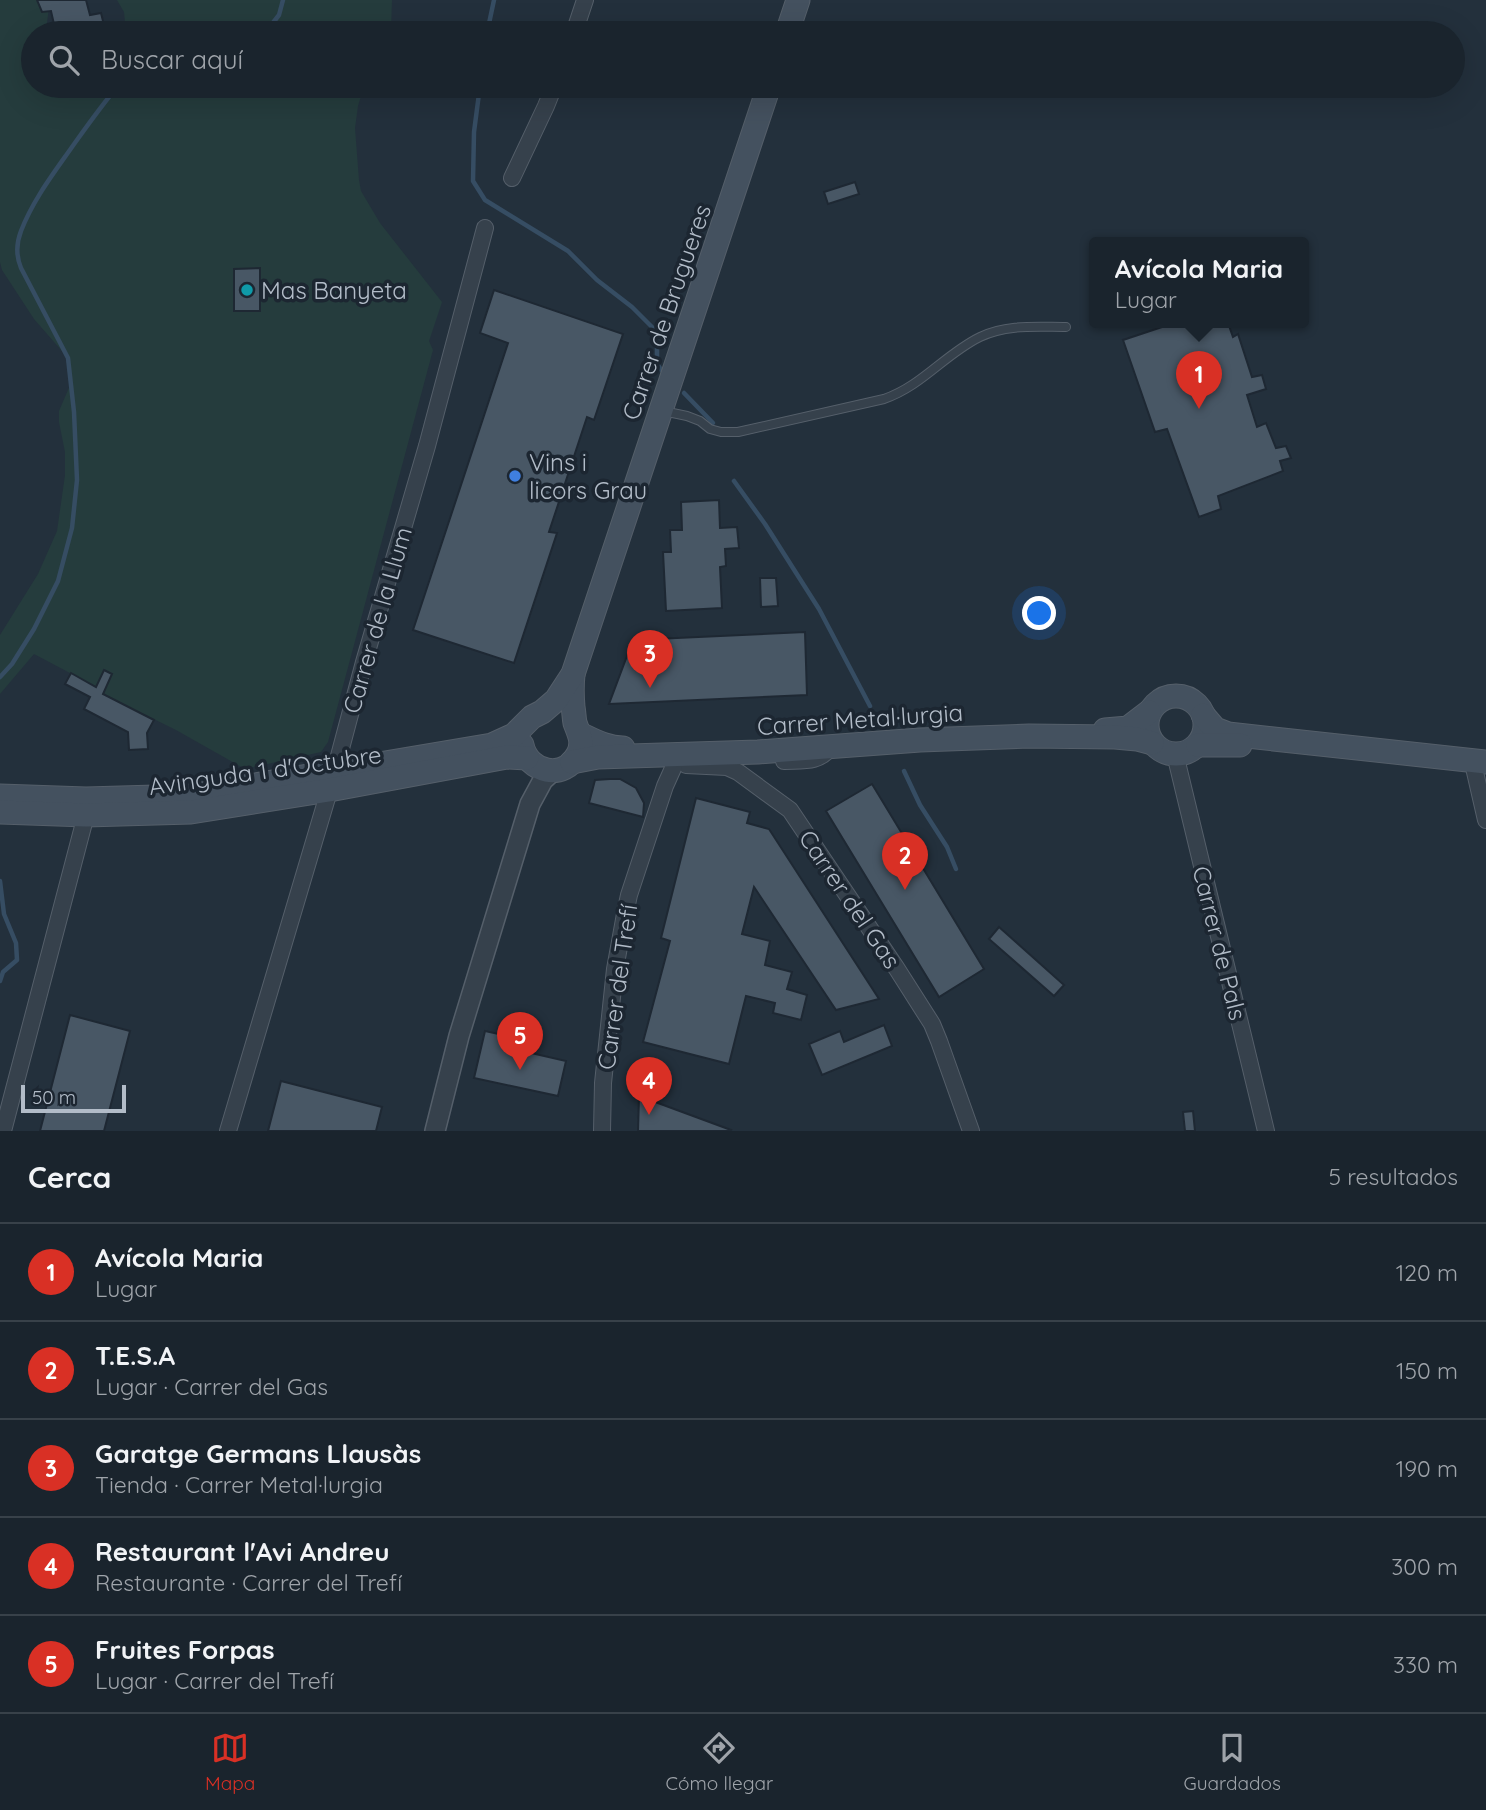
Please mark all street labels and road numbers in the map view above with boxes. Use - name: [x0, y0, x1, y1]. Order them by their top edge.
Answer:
- street label: Carrer de Brugueres: [615, 200, 717, 424]
- street label: Carrer de la Llum: [336, 523, 418, 717]
- street label: Carrer Metal·lurgia: [756, 697, 964, 741]
- street label: Avinguda 1 d'Octubre: [147, 739, 383, 801]
- street label: Carrer del Gas: [793, 824, 907, 974]
- street label: Carrer de Pals: [1186, 863, 1254, 1023]
- street label: Carrer del Trefí: [591, 901, 644, 1072]

